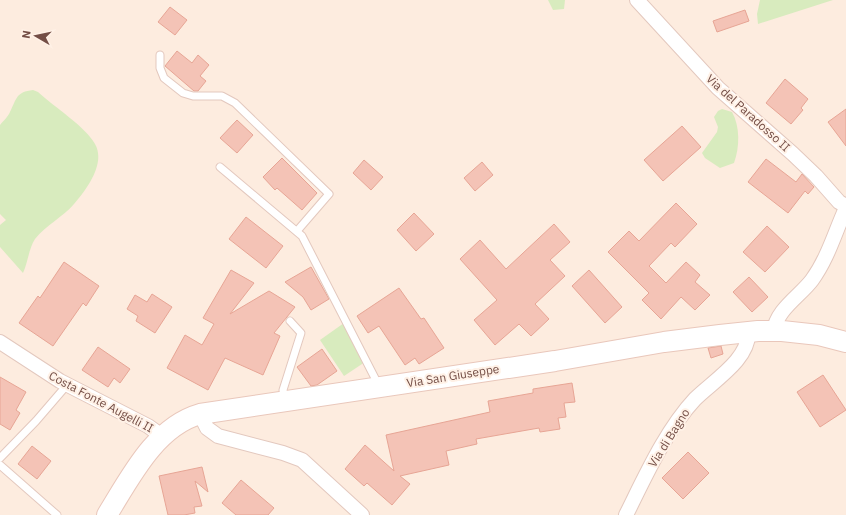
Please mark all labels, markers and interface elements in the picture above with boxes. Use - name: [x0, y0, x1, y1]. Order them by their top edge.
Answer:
- north arrow: [16, 16, 56, 56]
- text: N: [19, 29, 34, 39]
- street label: Via del Paradosso II: [703, 71, 794, 154]
- street label: Via San Giuseppe: [405, 361, 501, 390]
- street label: Costa Fonte Augelli II: [46, 368, 156, 436]
- street label: Via di Bagno: [645, 405, 693, 470]

